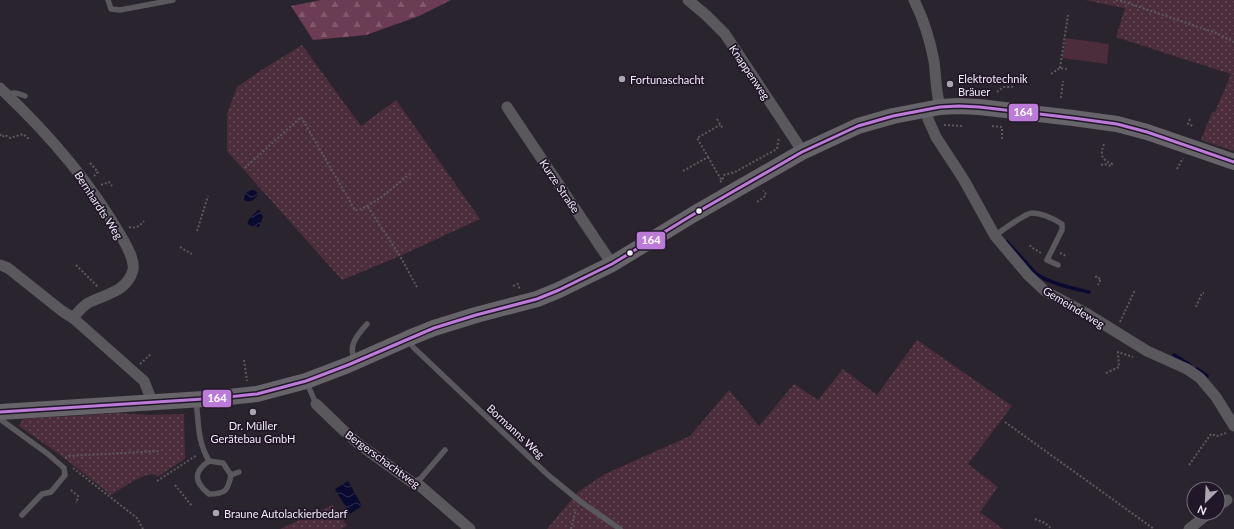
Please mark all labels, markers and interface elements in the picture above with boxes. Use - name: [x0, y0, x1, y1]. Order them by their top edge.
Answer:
- street label: Knappenweg: [727, 42, 773, 102]
- place label: Elektrotechnik Bräuer: [958, 72, 1028, 98]
- place label: Fortunaschacht: [630, 73, 705, 86]
- marker: Fortunaschacht: [617, 74, 627, 84]
- marker: Elektrotechnik Bräuer: [945, 79, 955, 89]
- line badge: 164: [1008, 103, 1039, 122]
- text: 164: [1013, 105, 1033, 118]
- street label: Kurze Straße: [537, 157, 583, 215]
- street label: Bernhardts Weg: [72, 169, 126, 242]
- unlabelled marker: [694, 206, 704, 216]
- line badge: 164: [636, 231, 666, 250]
- text: 164: [641, 233, 661, 246]
- unlabelled marker: [625, 248, 635, 258]
- street label: Gemeindeweg: [1041, 284, 1107, 331]
- line badge: 164: [202, 389, 232, 408]
- text: 164: [207, 391, 227, 404]
- street label: Bormanns Weg: [485, 401, 548, 461]
- marker: Dr. Müller Gerätebau GmbH: [248, 407, 258, 417]
- place label: Dr. Müller Gerätebau GmbH: [211, 419, 295, 445]
- street label: Bergerschachtweg: [343, 428, 423, 491]
- north arrow: [1186, 481, 1226, 521]
- text: N: [1195, 503, 1208, 518]
- place label: Braune Autolackierbedarf: [224, 507, 347, 520]
- marker: Braune Autolackierbedarf: [211, 508, 221, 518]

